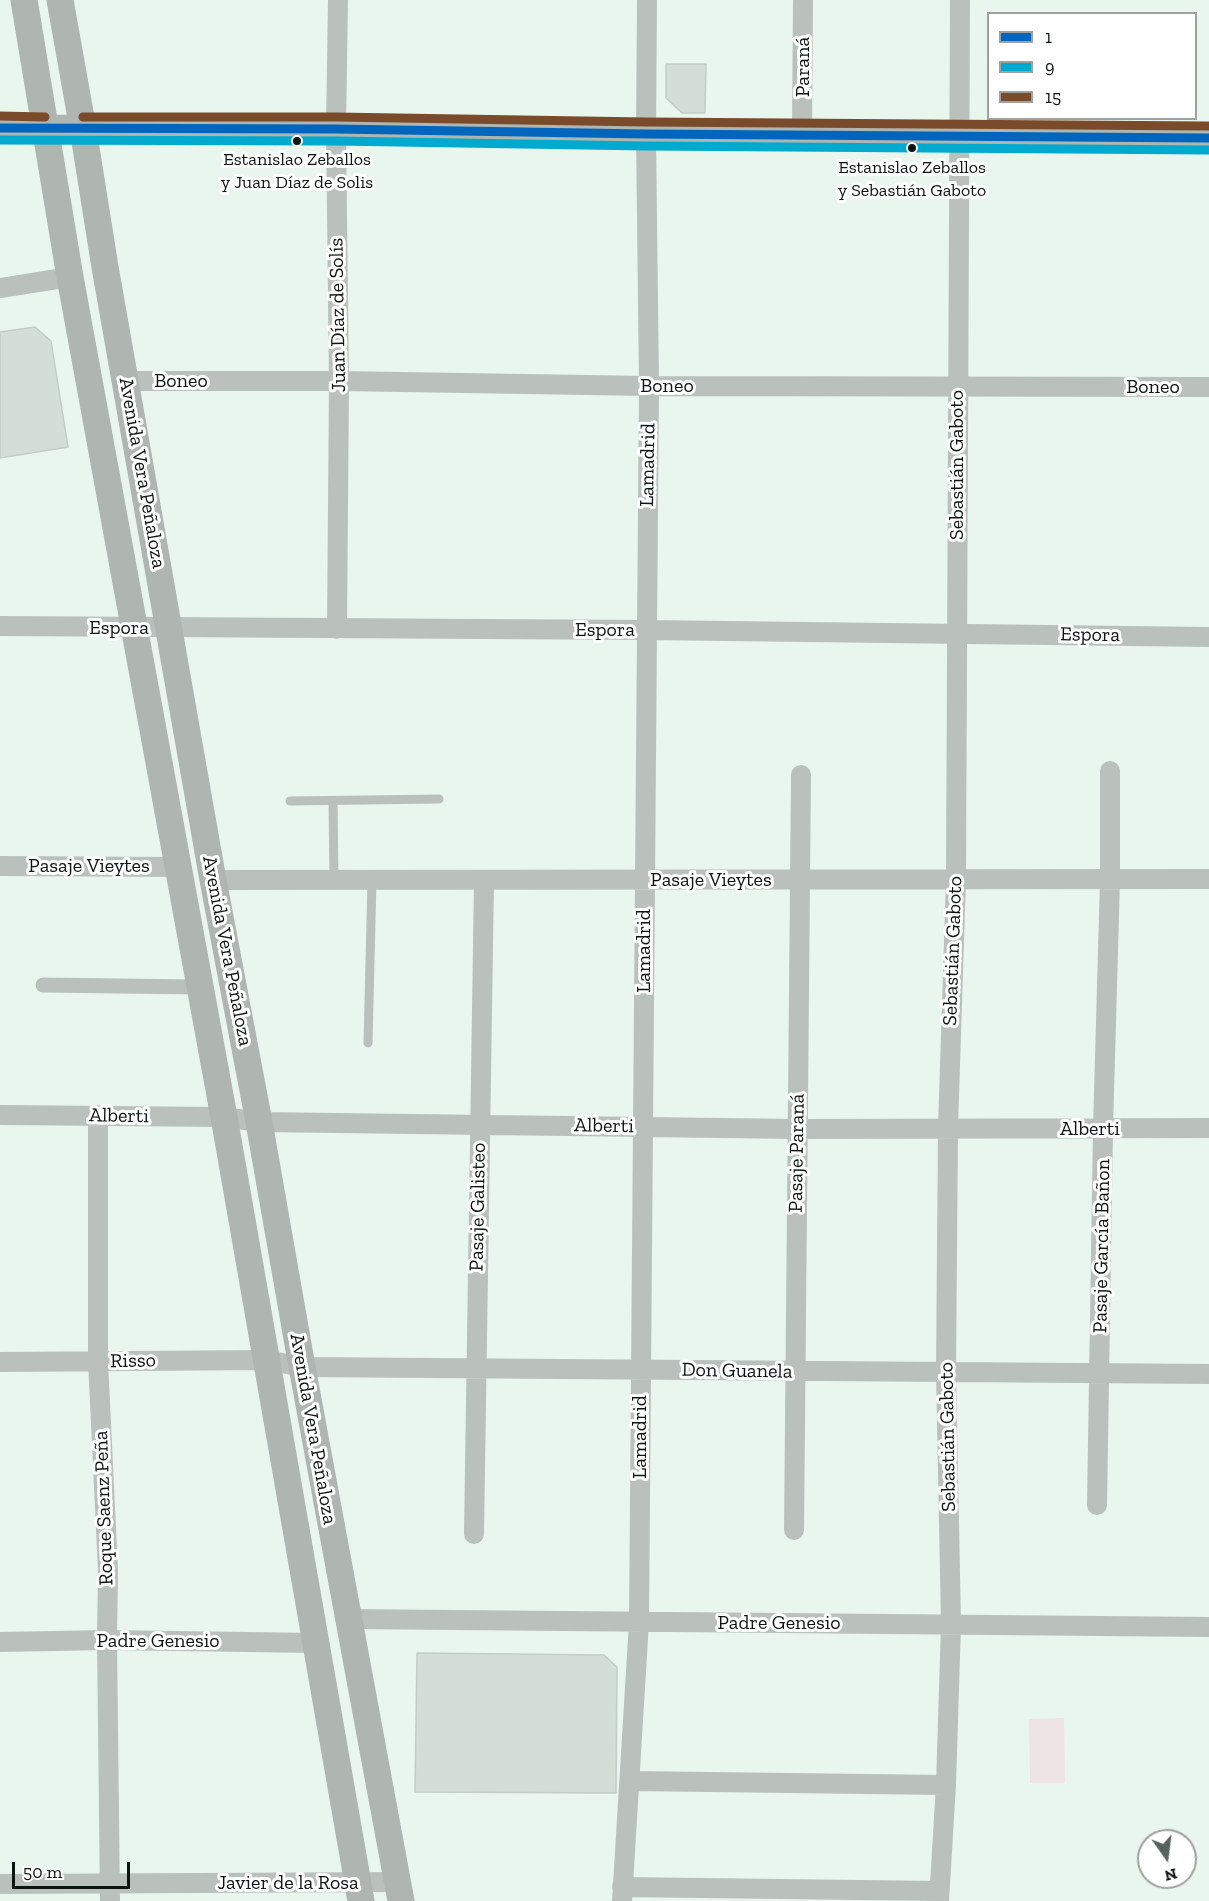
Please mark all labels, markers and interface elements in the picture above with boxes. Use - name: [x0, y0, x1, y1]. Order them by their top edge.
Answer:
- legend: [987, 12, 1197, 120]
- text: 1: [1045, 26, 1052, 48]
- street label: Paraná: [791, 37, 815, 97]
- text: 9: [1045, 56, 1055, 78]
- text: 15: [1045, 86, 1061, 108]
- marker: Estanislao Zeballos y Juan Díaz de Solis: [291, 135, 303, 147]
- marker: Estanislao Zeballos y Sebastián Gaboto: [906, 142, 918, 154]
- place label: Estanislao Zeballos y Juan Díaz de Solis: [221, 149, 373, 192]
- place label: Estanislao Zeballos y Sebastián Gaboto: [838, 157, 986, 200]
- street label: Juan Díaz de Solís: [325, 238, 351, 392]
- street label: Boneo: [154, 369, 208, 393]
- street label: Boneo: [640, 374, 694, 398]
- street label: Boneo: [1126, 375, 1180, 399]
- street label: Avenida Vera Peñaloza: [113, 376, 171, 570]
- street label: Sebastián Gaboto: [945, 390, 969, 540]
- street label: Lamadrid: [635, 423, 661, 507]
- street label: Espora: [89, 616, 149, 640]
- street label: Espora: [575, 618, 635, 642]
- street label: Espora: [1060, 622, 1120, 648]
- street label: Pasaje Vieytes: [28, 854, 150, 878]
- street label: Avenida Vera Peñaloza: [197, 854, 257, 1048]
- street label: Pasaje Vieytes: [650, 868, 772, 892]
- street label: Sebastián Gaboto: [938, 876, 968, 1026]
- street label: Lamadrid: [632, 909, 656, 993]
- street label: Pasaje Paraná: [784, 1093, 810, 1213]
- street label: Alberti: [89, 1103, 149, 1129]
- street label: Alberti: [574, 1113, 634, 1139]
- street label: Alberti: [1060, 1117, 1120, 1141]
- street label: Pasaje Galisteo: [465, 1142, 491, 1272]
- street label: Pasaje García Bañon: [1088, 1159, 1116, 1333]
- street label: Avenida Vera Peñaloza: [284, 1332, 342, 1526]
- street label: Risso: [110, 1349, 156, 1373]
- street label: Don Guanela: [681, 1358, 793, 1384]
- street label: Sebastián Gaboto: [935, 1362, 961, 1512]
- street label: Lamadrid: [628, 1395, 652, 1479]
- street label: Roque Saenz Peña: [89, 1430, 119, 1586]
- street label: Padre Genesio: [717, 1611, 841, 1635]
- street label: Padre Genesio: [96, 1629, 220, 1653]
- north arrow: [1137, 1829, 1197, 1889]
- scale bar: [15, 1850, 134, 1888]
- text: 50 m: [23, 1861, 62, 1883]
- text: N: [1163, 1864, 1179, 1886]
- street label: Javier de la Rosa: [217, 1871, 359, 1895]

